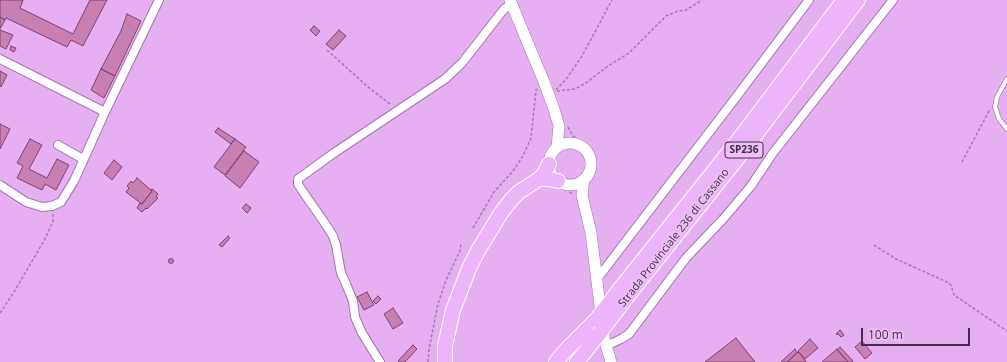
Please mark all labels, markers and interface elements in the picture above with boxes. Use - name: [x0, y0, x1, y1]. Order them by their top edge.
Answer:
- road number: SP236: [725, 142, 763, 158]
- street label: Strada Provinciale 236 di Cassano: [616, 166, 732, 310]
- scale bar: [863, 320, 972, 346]
- text: 100 m: [868, 326, 903, 343]

